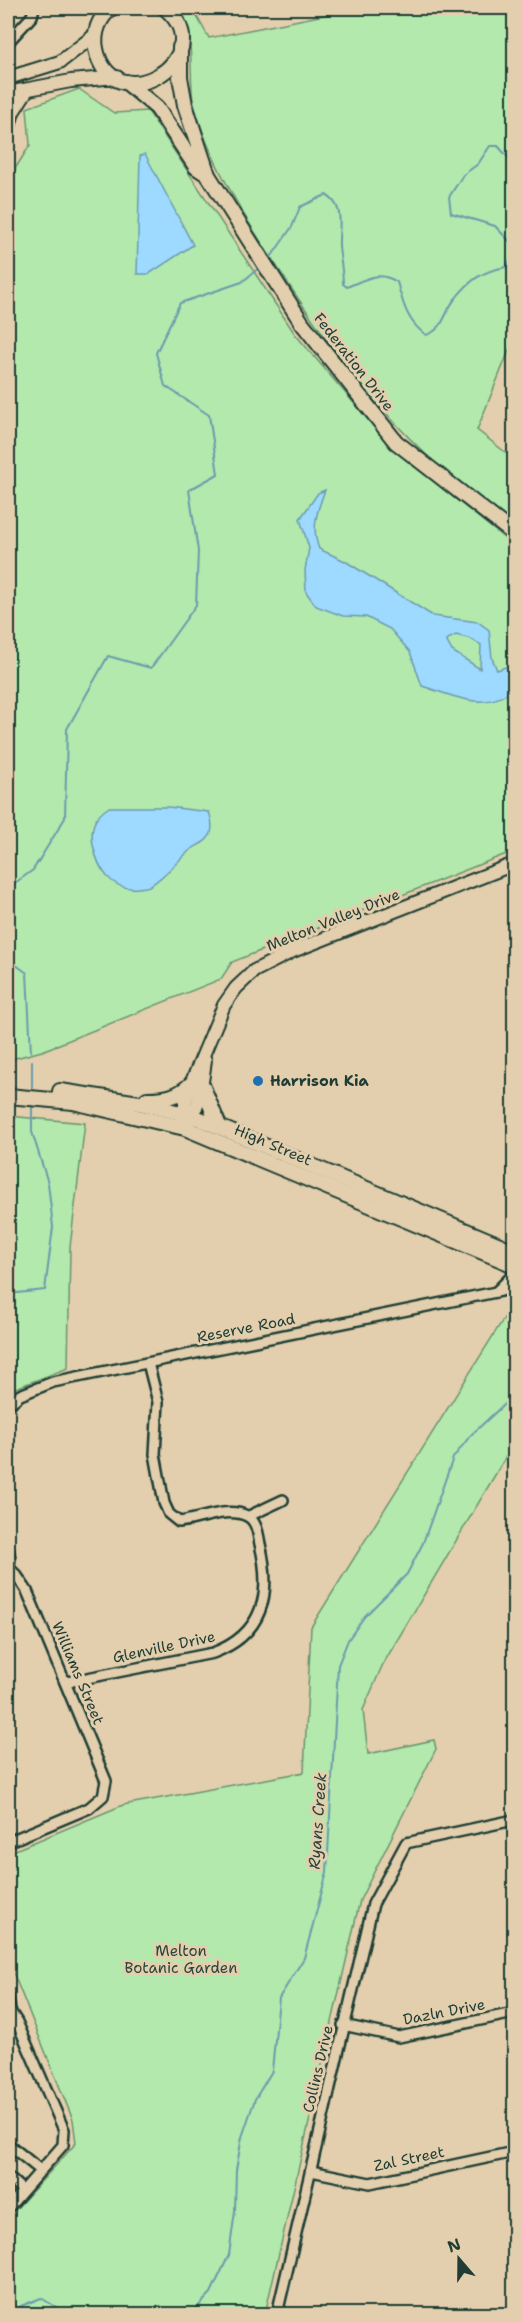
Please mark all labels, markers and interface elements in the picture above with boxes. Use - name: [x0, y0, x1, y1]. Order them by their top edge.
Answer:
- street label: Federation Drive: [309, 309, 399, 415]
- street label: Melton Valley Drive: [263, 884, 403, 956]
- place label: Harrison Kia: [270, 1071, 370, 1091]
- marker: Harrison Kia: [251, 1074, 265, 1088]
- street label: High Street: [231, 1120, 315, 1170]
- street label: Reserve Road: [195, 1309, 297, 1347]
- street label: Williams Street: [47, 1618, 109, 1728]
- street label: Glenville Drive: [111, 1626, 217, 1668]
- water label: Ryans Creek: [304, 1772, 331, 1870]
- park label: Melton Botanic Garden: [125, 1941, 237, 1978]
- street label: Dazln Drive: [401, 1994, 487, 2030]
- street label: Collins Drive: [298, 2023, 338, 2115]
- street label: Zal Street: [372, 2142, 446, 2176]
- north arrow: [429, 2229, 489, 2289]
- text: N: [444, 2233, 464, 2257]

